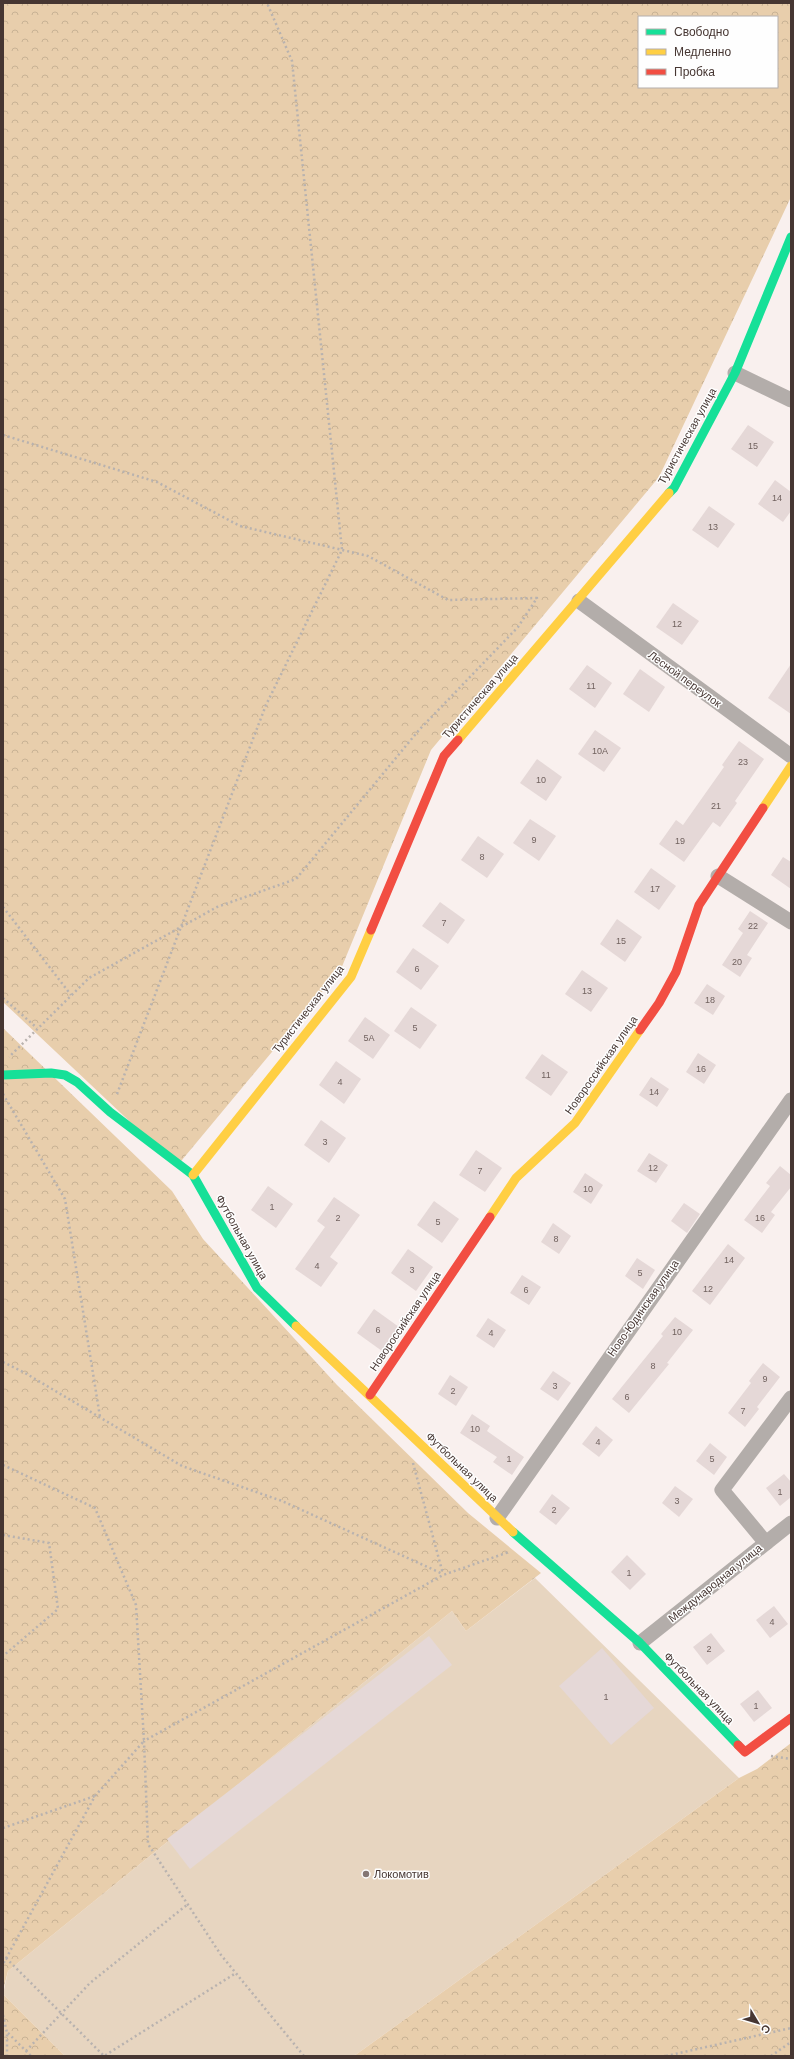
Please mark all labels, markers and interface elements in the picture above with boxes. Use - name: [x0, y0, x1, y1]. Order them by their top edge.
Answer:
- legend: [638, 16, 778, 88]
- text: Свободно: [674, 25, 729, 39]
- text: Медленно: [674, 45, 731, 59]
- text: Пробка: [674, 65, 715, 79]
- street label: Туристическая улица: [656, 385, 719, 486]
- house number: 15: [748, 441, 758, 451]
- house number: 14: [772, 493, 782, 503]
- house number: 13: [708, 522, 718, 532]
- house number: 12: [672, 619, 682, 629]
- street label: Лесной переулок: [646, 649, 724, 710]
- street label: Туристическая улица: [440, 651, 521, 741]
- house number: 11: [586, 681, 596, 691]
- house number: 10А: [592, 746, 608, 756]
- house number: 23: [738, 757, 748, 767]
- house number: 10: [536, 775, 546, 785]
- house number: 21: [711, 801, 721, 811]
- house number: 9: [531, 835, 537, 845]
- house number: 19: [675, 836, 685, 846]
- house number: 8: [479, 852, 485, 862]
- house number: 17: [650, 884, 660, 894]
- house number: 7: [441, 918, 447, 928]
- house number: 22: [748, 921, 758, 931]
- house number: 15: [616, 936, 626, 946]
- house number: 20: [732, 957, 742, 967]
- street label: Туристическая улица: [270, 962, 347, 1055]
- house number: 6: [414, 964, 420, 974]
- house number: 13: [582, 986, 592, 996]
- house number: 18: [705, 995, 715, 1005]
- street label: Новороссийская улица: [562, 1013, 640, 1117]
- house number: 5: [412, 1023, 418, 1033]
- house number: 5А: [363, 1033, 375, 1043]
- house number: 16: [696, 1064, 706, 1074]
- house number: 11: [541, 1070, 551, 1080]
- house number: 4: [337, 1077, 343, 1087]
- house number: 14: [649, 1087, 659, 1097]
- house number: 3: [322, 1137, 328, 1147]
- house number: 12: [648, 1163, 658, 1173]
- house number: 7: [477, 1166, 483, 1176]
- house number: 10: [583, 1184, 593, 1194]
- street label: Футбольная улица: [214, 1193, 271, 1282]
- house number: 1: [269, 1202, 275, 1212]
- house number: 2: [335, 1213, 341, 1223]
- house number: 16: [755, 1213, 765, 1223]
- house number: 5: [435, 1217, 441, 1227]
- house number: 8: [553, 1234, 559, 1244]
- house number: 14: [724, 1255, 734, 1265]
- street label: Ново-Юдинская улица: [605, 1257, 681, 1358]
- house number: 4: [314, 1261, 320, 1271]
- house number: 3: [409, 1265, 415, 1275]
- street label: Новороссийская улица: [367, 1268, 443, 1373]
- house number: 5: [637, 1268, 643, 1278]
- house number: 12: [703, 1284, 713, 1294]
- house number: 6: [523, 1285, 529, 1295]
- house number: 6: [375, 1325, 381, 1335]
- house number: 10: [672, 1327, 682, 1337]
- house number: 4: [488, 1328, 494, 1338]
- house number: 8: [650, 1361, 656, 1371]
- house number: 9: [762, 1374, 768, 1384]
- house number: 3: [552, 1381, 558, 1391]
- house number: 2: [450, 1386, 456, 1396]
- house number: 6: [624, 1392, 630, 1402]
- house number: 7: [740, 1406, 746, 1416]
- house number: 10: [470, 1424, 480, 1434]
- street label: Футбольная улица: [424, 1430, 501, 1505]
- house number: 4: [595, 1437, 601, 1447]
- house number: 1: [506, 1454, 512, 1464]
- house number: 5: [709, 1454, 715, 1464]
- house number: 1: [777, 1487, 783, 1497]
- house number: 3: [674, 1496, 680, 1506]
- house number: 2: [551, 1505, 557, 1515]
- street label: Международная улица: [666, 1541, 765, 1624]
- house number: 1: [626, 1568, 632, 1578]
- house number: 4: [769, 1617, 775, 1627]
- house number: 2: [706, 1644, 712, 1654]
- street label: Футбольная улица: [662, 1650, 737, 1727]
- house number: 1: [603, 1692, 609, 1702]
- house number: 1: [753, 1701, 759, 1711]
- place label: Локомотив: [374, 1868, 429, 1880]
- marker: Локомотив: [361, 1869, 371, 1879]
- north arrow: [738, 2003, 778, 2043]
- text: С: [759, 2022, 773, 2036]

